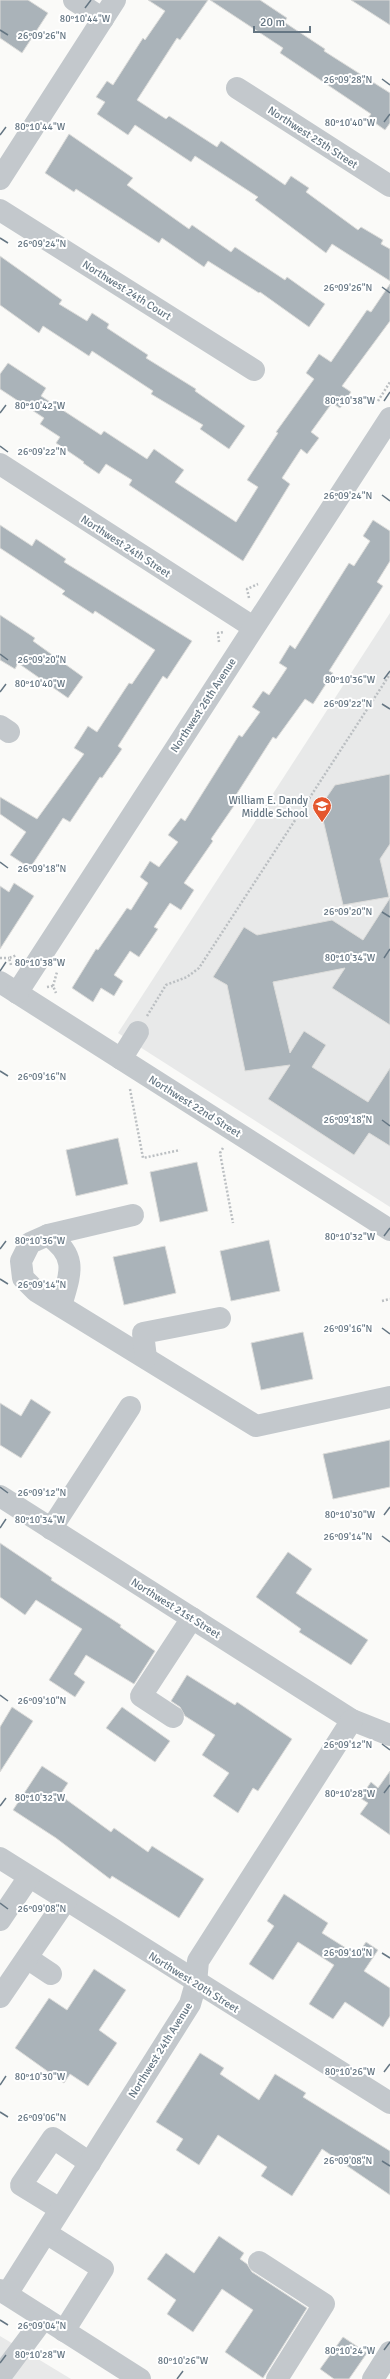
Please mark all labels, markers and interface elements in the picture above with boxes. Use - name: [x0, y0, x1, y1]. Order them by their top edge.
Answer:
- scale bar: [254, 8, 310, 34]
- text: 80°10'44"W: [60, 13, 111, 25]
- text: 20 m: [260, 15, 285, 30]
- text: 26°09'26"N: [18, 30, 66, 42]
- text: 26°09'28"N: [324, 74, 372, 86]
- street label: Northwest 25th Street: [265, 104, 360, 171]
- text: 80°10'40"W: [325, 117, 376, 129]
- text: 80°10'44"W: [15, 121, 66, 133]
- text: 26°09'24"N: [18, 238, 66, 250]
- street label: Northwest 24th Court: [80, 258, 174, 323]
- text: 26°09'26"N: [324, 282, 372, 294]
- text: 80°10'38"W: [325, 395, 376, 407]
- text: 80°10'42"W: [15, 400, 66, 412]
- text: 26°09'22"N: [18, 446, 66, 458]
- text: 26°09'24"N: [324, 490, 372, 502]
- street label: Northwest 24th Street: [78, 513, 173, 580]
- text: 26°09'20"N: [18, 654, 66, 666]
- street label: Northwest 26th Avenue: [168, 656, 239, 755]
- text: 80°10'36"W: [325, 674, 376, 686]
- text: 80°10'40"W: [15, 678, 66, 690]
- text: 26°09'22"N: [324, 698, 372, 710]
- place label: William E. Dandy Middle School: [229, 794, 309, 820]
- school or university icon: William E. Dandy Middle School: [311, 795, 333, 823]
- text: 26°09'18"N: [18, 863, 66, 875]
- text: 26°09'20"N: [324, 906, 372, 918]
- text: 80°10'34"W: [325, 952, 376, 964]
- text: 80°10'38"W: [15, 957, 66, 969]
- text: 26°09'16"N: [18, 1071, 66, 1083]
- street label: Northwest 22nd Street: [146, 1073, 243, 1140]
- text: 26°09'18"N: [324, 1114, 372, 1126]
- text: 80°10'32"W: [325, 1231, 376, 1243]
- text: 80°10'36"W: [15, 1235, 66, 1247]
- text: 26°09'14"N: [18, 1279, 66, 1291]
- text: 26°09'16"N: [324, 1323, 372, 1335]
- text: 26°09'12"N: [18, 1487, 66, 1499]
- text: 80°10'30"W: [325, 1509, 376, 1521]
- text: 80°10'34"W: [15, 1514, 66, 1526]
- text: 26°09'14"N: [324, 1531, 372, 1543]
- street label: Northwest 21st Street: [129, 1576, 223, 1641]
- text: 26°09'10"N: [18, 1695, 66, 1707]
- text: 26°09'12"N: [324, 1739, 372, 1751]
- text: 80°10'28"W: [325, 1788, 376, 1800]
- text: 80°10'32"W: [15, 1792, 66, 1804]
- text: 26°09'08"N: [18, 1903, 66, 1915]
- text: 26°09'10"N: [324, 1947, 372, 1959]
- street label: Northwest 20th Street: [146, 1949, 242, 2016]
- street label: Northwest 24th Avenue: [126, 2000, 195, 2100]
- text: 80°10'26"W: [325, 2066, 376, 2078]
- text: 80°10'30"W: [15, 2071, 66, 2083]
- text: 26°09'06"N: [18, 2112, 66, 2124]
- text: 26°09'08"N: [324, 2155, 372, 2167]
- text: 26°09'04"N: [18, 2320, 66, 2332]
- text: 80°10'24"W: [325, 2345, 376, 2357]
- text: 80°10'28"W: [15, 2349, 66, 2361]
- text: 80°10'26"W: [158, 2355, 209, 2367]

